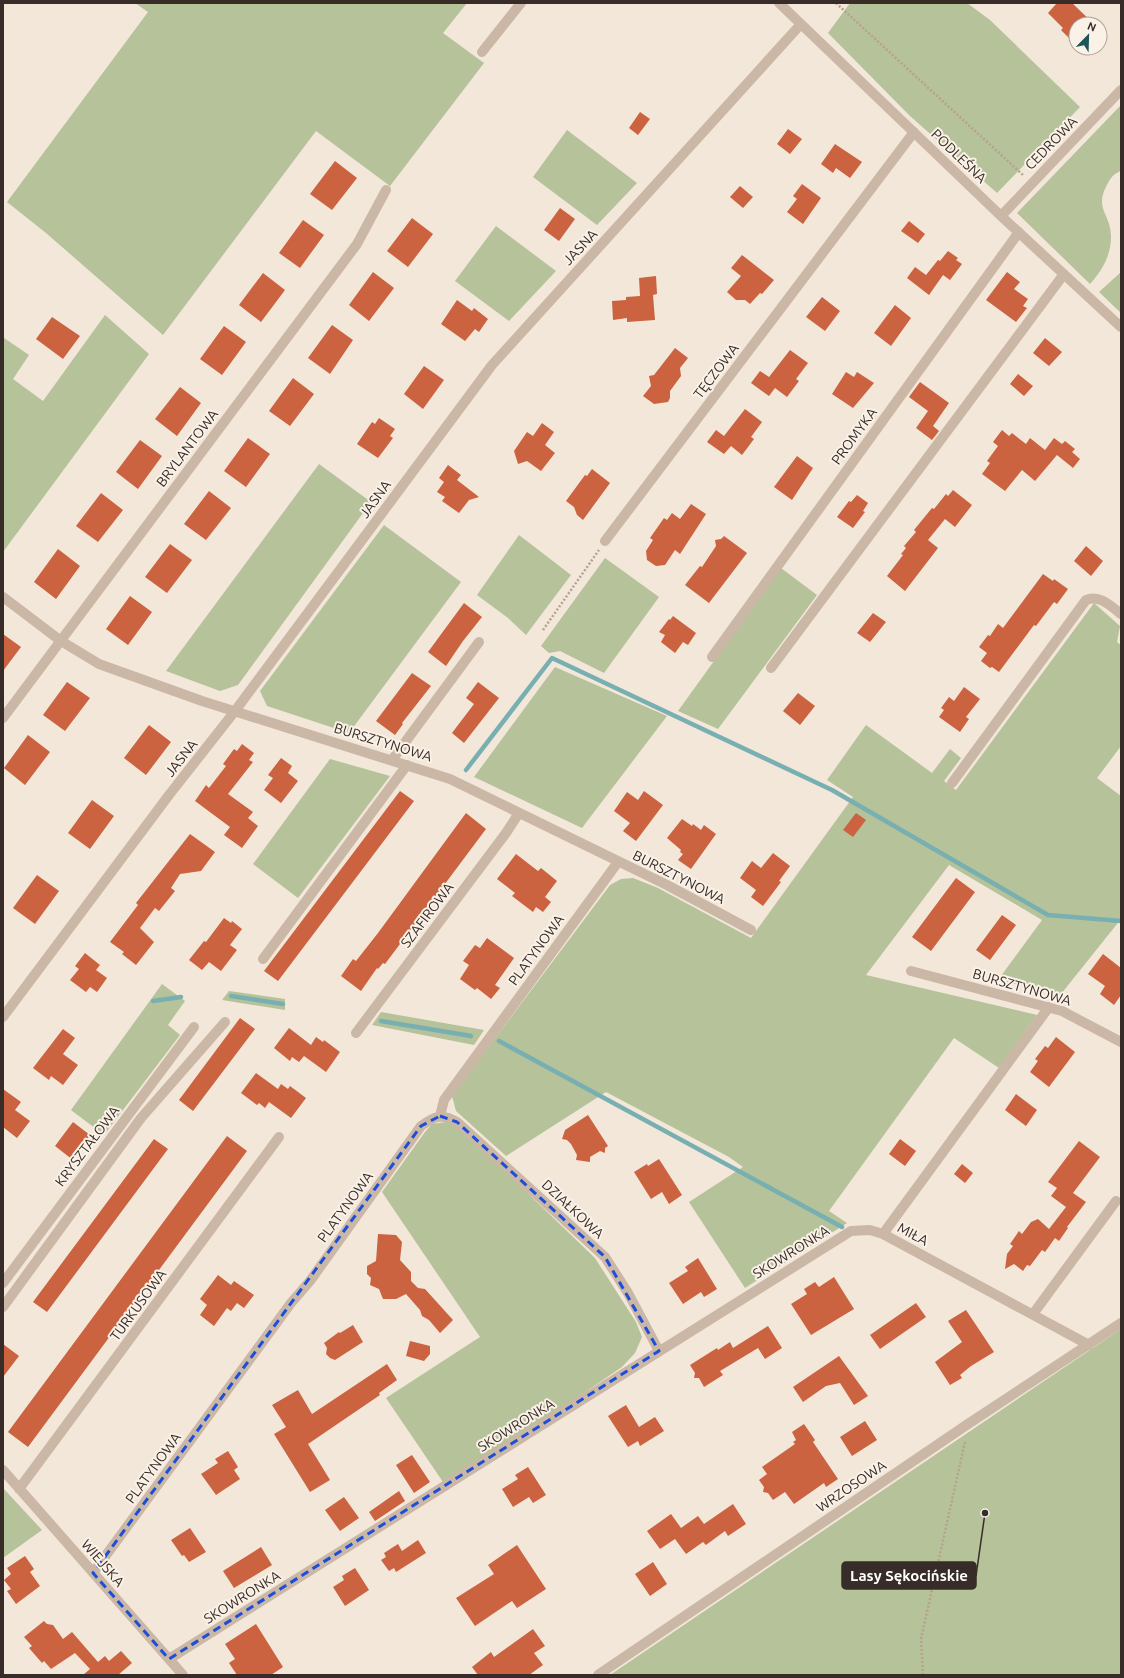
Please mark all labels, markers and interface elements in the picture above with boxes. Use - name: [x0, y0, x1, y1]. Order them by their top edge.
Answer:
- north arrow: [1068, 16, 1108, 56]
- text: N: [1086, 20, 1098, 34]
- street label: CEDROWA: [1022, 113, 1080, 173]
- street label: PODLEŚNA: [928, 125, 991, 186]
- street label: JASNA: [560, 226, 600, 268]
- street label: TĘCZOWA: [690, 340, 742, 402]
- street label: PROMYKA: [828, 404, 880, 468]
- street label: BRYLANTOWA: [153, 406, 221, 490]
- street label: JASNA: [356, 477, 394, 521]
- street label: BURSZTYNOWA: [332, 720, 434, 764]
- street label: JASNA: [162, 736, 200, 780]
- street label: BURSZTYNOWA: [630, 847, 728, 907]
- street label: SZAFIROWA: [397, 879, 457, 951]
- street label: PLATYNOWA: [505, 912, 567, 988]
- street label: BURSZTYNOWA: [971, 965, 1073, 1009]
- street label: KRYSZTAŁOWA: [52, 1103, 122, 1189]
- street label: PLATYNOWA: [314, 1169, 376, 1245]
- street label: DZIAŁKOWA: [539, 1176, 607, 1242]
- street label: MIŁA: [895, 1219, 931, 1249]
- street label: SKOWRONKA: [750, 1222, 832, 1282]
- street label: TURKUSOWA: [107, 1266, 169, 1344]
- street label: SKOWRONKA: [475, 1395, 557, 1455]
- street label: PLATYNOWA: [122, 1430, 184, 1506]
- street label: WRZOSOWA: [813, 1457, 889, 1515]
- street label: WIEJSKA: [78, 1536, 128, 1590]
- callout: Lasy Sękocińskie: [842, 1562, 976, 1589]
- street label: SKOWRONKA: [201, 1567, 283, 1627]
- text: Lasy Sękocińskie: [850, 1567, 968, 1585]

